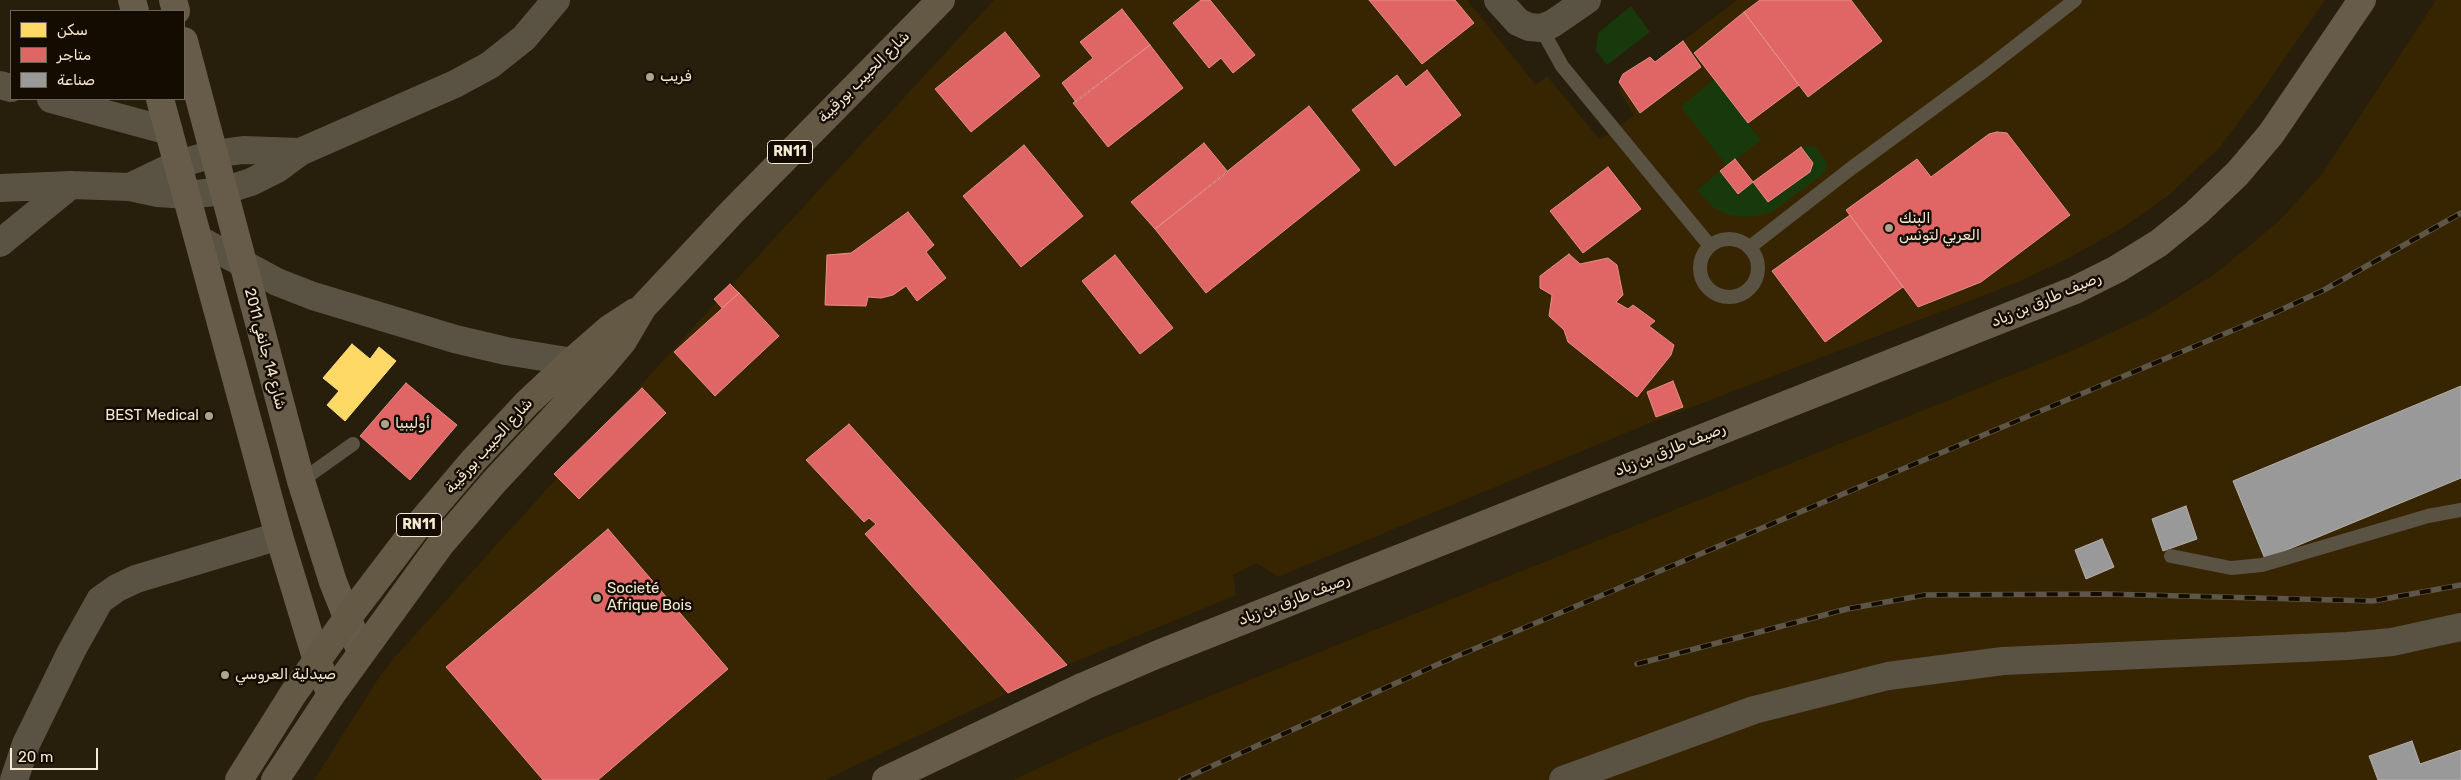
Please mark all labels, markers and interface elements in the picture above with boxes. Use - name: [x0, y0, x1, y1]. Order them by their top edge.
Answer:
- legend: [10, 10, 185, 100]
- text: سكن: [57, 21, 88, 39]
- street label: شارع الحبيب بورقيبة: [814, 27, 914, 127]
- text: متاجر: [57, 46, 91, 64]
- place label: فريب: [660, 68, 691, 86]
- text: صناعة: [57, 71, 95, 89]
- marker: فريب: [644, 71, 656, 83]
- road number: RN11: [768, 140, 812, 163]
- place label: البنك العربي لتونس: [1899, 210, 1980, 245]
- marker: البنك العربي لتونس: [1883, 222, 1895, 234]
- street label: رصيف طارق بن زياد: [1988, 269, 2104, 331]
- street label: شارع 14 جانفي 2011: [240, 286, 290, 412]
- street label: شارع الحبيب بورقيبة: [441, 395, 537, 497]
- place label: BEST Medical: [105, 407, 199, 425]
- marker: BEST Medical: [203, 410, 215, 422]
- place label: أوليبيا: [395, 415, 430, 433]
- marker: أوليبيا: [379, 418, 391, 430]
- street label: رصيف طارق بن زياد: [1612, 420, 1728, 480]
- road number: RN11: [396, 514, 442, 536]
- street label: رصيف طارق بن زياد: [1236, 570, 1352, 630]
- place label: Societé Afrique Bois: [607, 580, 692, 615]
- marker: Societé Afrique Bois: [591, 592, 603, 604]
- place label: صيدلية العروسي: [235, 666, 336, 684]
- marker: صيدلية العروسي: [219, 669, 231, 681]
- scale bar: [12, 738, 100, 770]
- text: 20 m: [18, 748, 53, 766]

